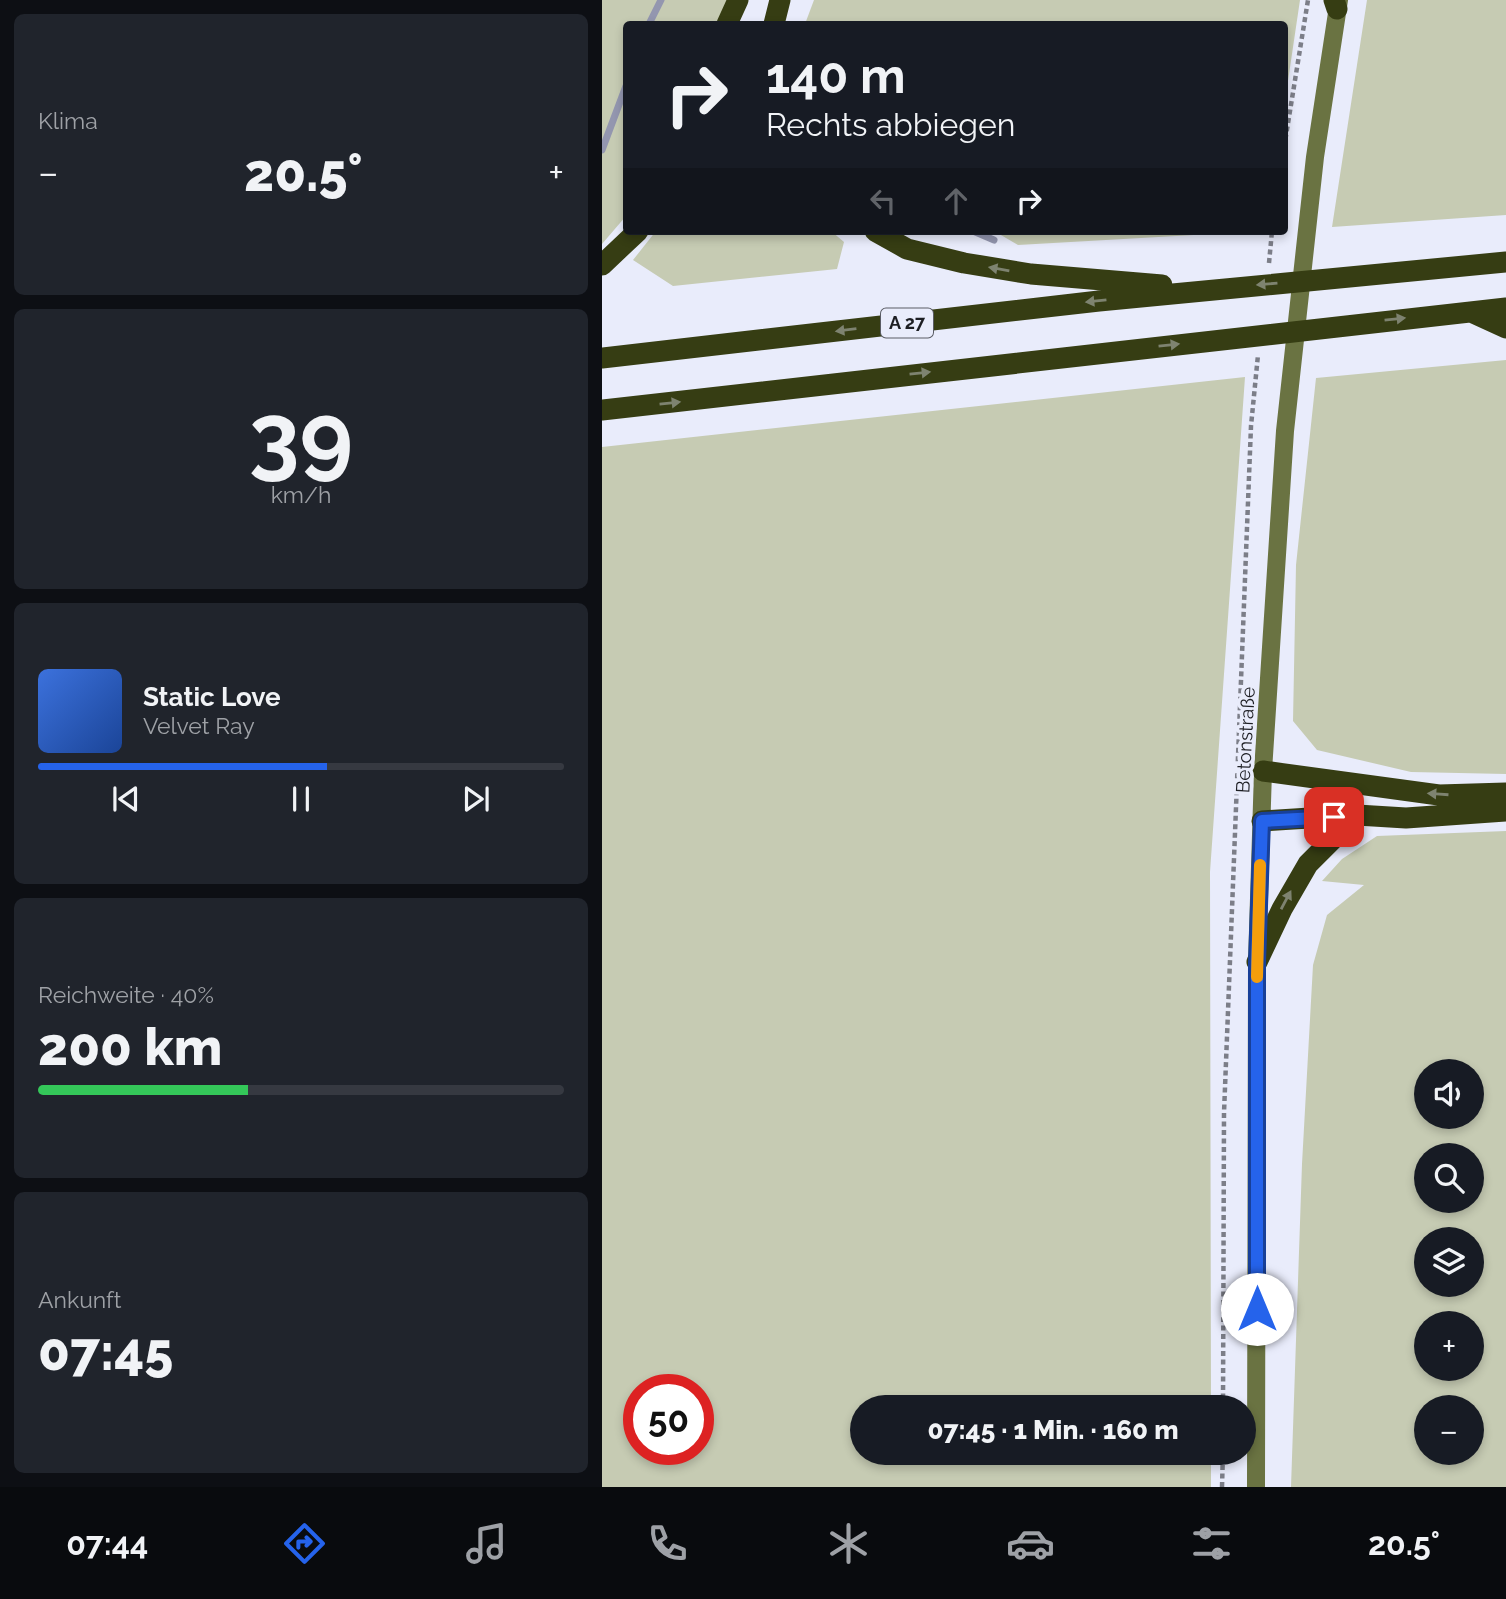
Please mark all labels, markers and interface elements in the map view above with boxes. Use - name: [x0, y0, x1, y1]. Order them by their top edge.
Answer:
- text: 140 m: [766, 47, 906, 104]
- icon: right: [651, 49, 742, 140]
- text: Rechts abbiegen: [766, 106, 1015, 143]
- text: Klima: [38, 107, 98, 134]
- text: 20.5°: [244, 142, 363, 203]
- text: −: [38, 150, 58, 195]
- text: +: [548, 150, 564, 195]
- icon: left: [864, 182, 902, 220]
- icon: ahead: [937, 182, 975, 220]
- icon: right: [1010, 182, 1048, 220]
- one-way arrow: [988, 263, 1010, 274]
- one-way arrow: [1256, 279, 1278, 290]
- one-way arrow: [1085, 296, 1107, 307]
- road number: A 27: [881, 309, 933, 338]
- one-way arrow: [1384, 313, 1406, 324]
- one-way arrow: [835, 324, 857, 335]
- one-way arrow: [1158, 339, 1180, 350]
- one-way arrow: [909, 367, 931, 378]
- text: 39: [249, 382, 353, 489]
- one-way arrow: [659, 397, 681, 408]
- text: km/h: [271, 481, 331, 508]
- text: Static Love: [143, 682, 281, 712]
- street label: Betonstraße: [1231, 686, 1259, 794]
- text: Velvet Ray: [143, 712, 255, 739]
- icon: previous: [107, 780, 145, 818]
- icon: pause: [282, 780, 320, 818]
- icon: next: [457, 780, 495, 818]
- pin: [1304, 787, 1364, 847]
- one-way arrow: [1427, 788, 1449, 799]
- icon: arrive: [1315, 798, 1353, 836]
- one-way arrow: [1281, 890, 1292, 910]
- text: Reichweite · 40%: [38, 981, 214, 1008]
- text: 200 km: [38, 1016, 222, 1077]
- map controls: [1414, 1059, 1484, 1465]
- button: sound: [1414, 1059, 1484, 1129]
- button: search: [1414, 1143, 1484, 1213]
- button: layers: [1414, 1227, 1484, 1297]
- position arrow: [1220, 1272, 1294, 1346]
- text: Ankunft: [38, 1286, 121, 1313]
- button: +: [1414, 1311, 1484, 1381]
- text: 07:45: [38, 1321, 173, 1382]
- speed limit sign: 50: [623, 1374, 714, 1465]
- button: −: [1414, 1395, 1484, 1465]
- text: 07:45 · 1 Min. · 160 m: [928, 1415, 1178, 1445]
- icon: directions: [280, 1519, 329, 1568]
- icon: music: [462, 1519, 511, 1568]
- icon: phone: [643, 1519, 692, 1568]
- icon: climate: [824, 1519, 873, 1568]
- icon: car: [1006, 1519, 1055, 1568]
- icon: filters: [1187, 1519, 1236, 1568]
- text: 07:44: [66, 1525, 148, 1562]
- text: 20.5°: [1368, 1525, 1440, 1562]

